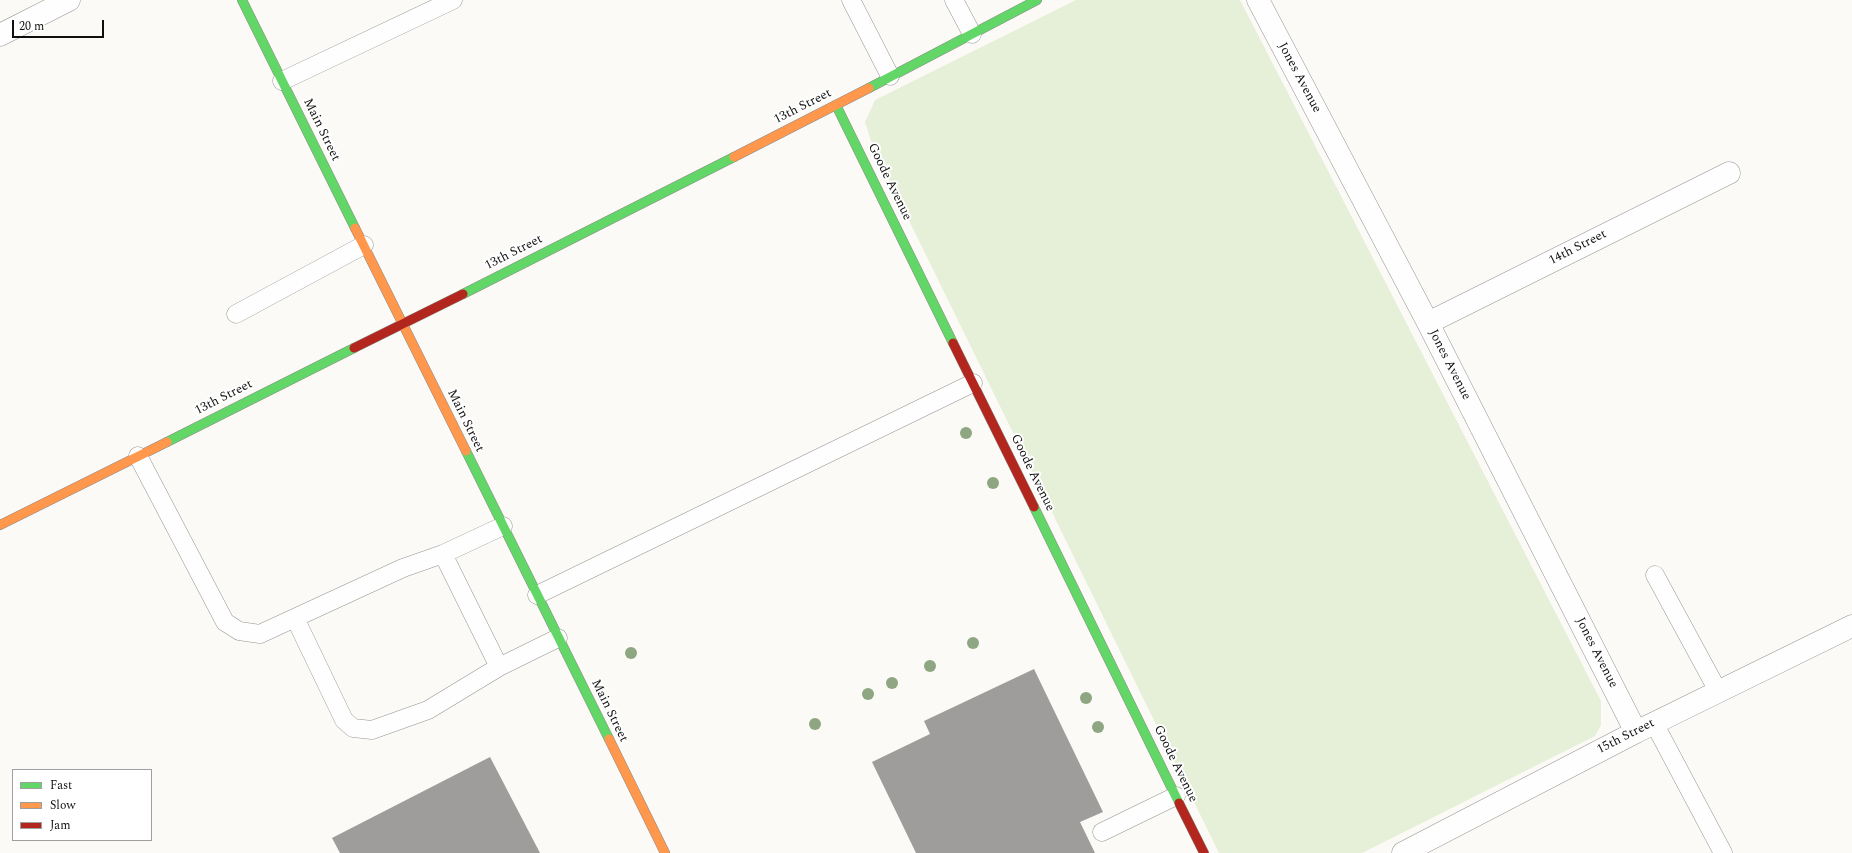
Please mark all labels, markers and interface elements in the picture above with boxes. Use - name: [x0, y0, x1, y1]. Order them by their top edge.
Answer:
- scale bar: [14, 12, 106, 38]
- text: 20 m: [19, 17, 44, 36]
- street label: Jones Avenue: [1274, 40, 1324, 116]
- street label: 13th Street: [772, 86, 834, 128]
- street label: Main Street: [299, 96, 343, 164]
- street label: Goode Avenue: [864, 141, 914, 223]
- street label: 14th Street: [1547, 227, 1609, 269]
- street label: 13th Street: [483, 232, 545, 274]
- street label: Jones Avenue: [1424, 327, 1474, 403]
- street label: 13th Street: [193, 377, 255, 419]
- street label: Main Street: [443, 387, 487, 455]
- street label: Goode Avenue: [1007, 432, 1057, 514]
- street label: Jones Avenue: [1571, 615, 1621, 691]
- street label: Main Street: [587, 677, 631, 745]
- street label: 15th Street: [1595, 716, 1657, 758]
- street label: Goode Avenue: [1150, 723, 1200, 805]
- legend: [12, 769, 152, 841]
- text: Fast: [50, 776, 72, 795]
- text: Slow: [50, 796, 75, 815]
- text: Jam: [50, 816, 71, 835]

